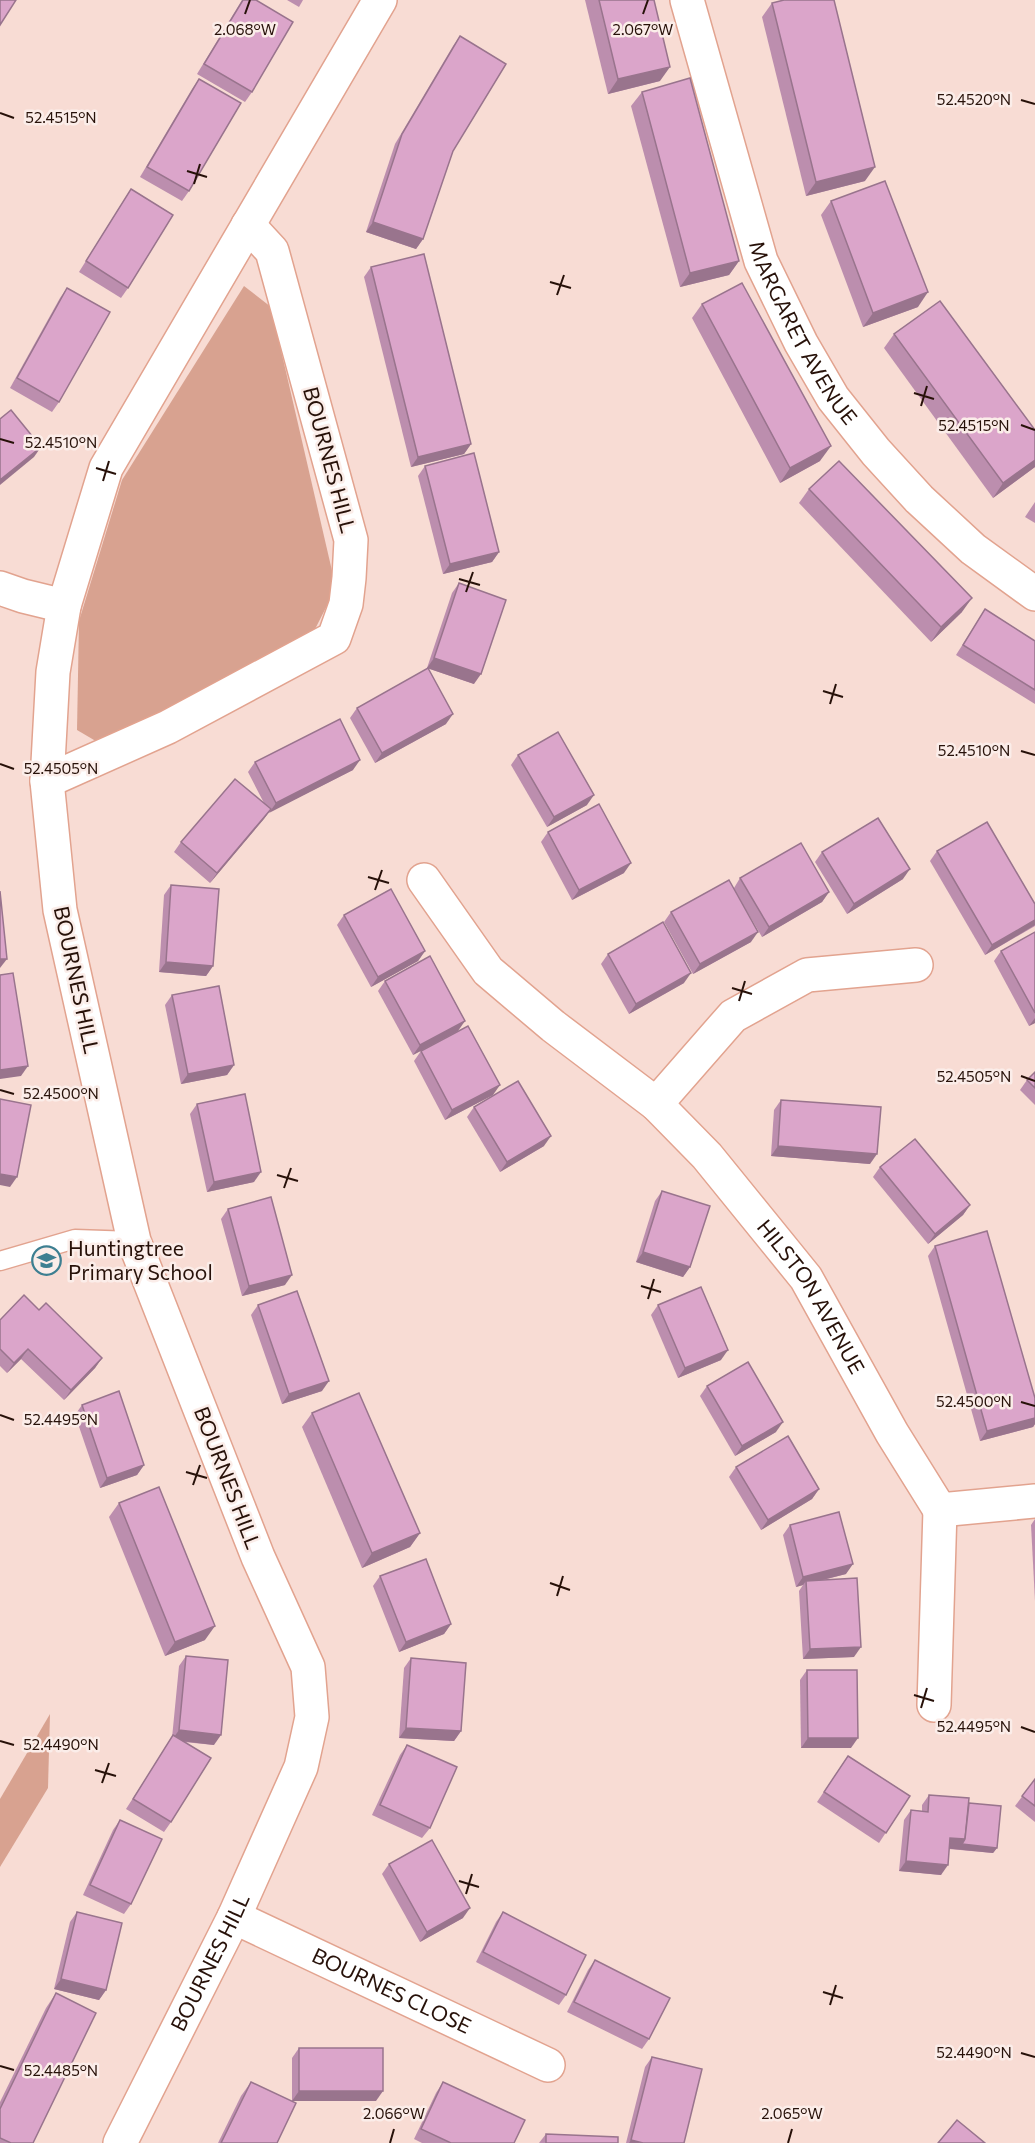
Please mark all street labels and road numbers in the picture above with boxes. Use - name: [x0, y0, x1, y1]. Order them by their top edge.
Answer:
- street label: MARGARET AVENUE: [745, 238, 863, 429]
- street label: BOURNES HILL: [299, 384, 362, 535]
- street label: BOURNES HILL: [50, 904, 105, 1056]
- street label: HILSTON AVENUE: [753, 1214, 871, 1378]
- street label: BOURNES HILL: [190, 1403, 267, 1552]
- street label: BOURNES HILL: [165, 1889, 254, 2035]
- street label: BOURNES CLOSE: [309, 1942, 476, 2038]

